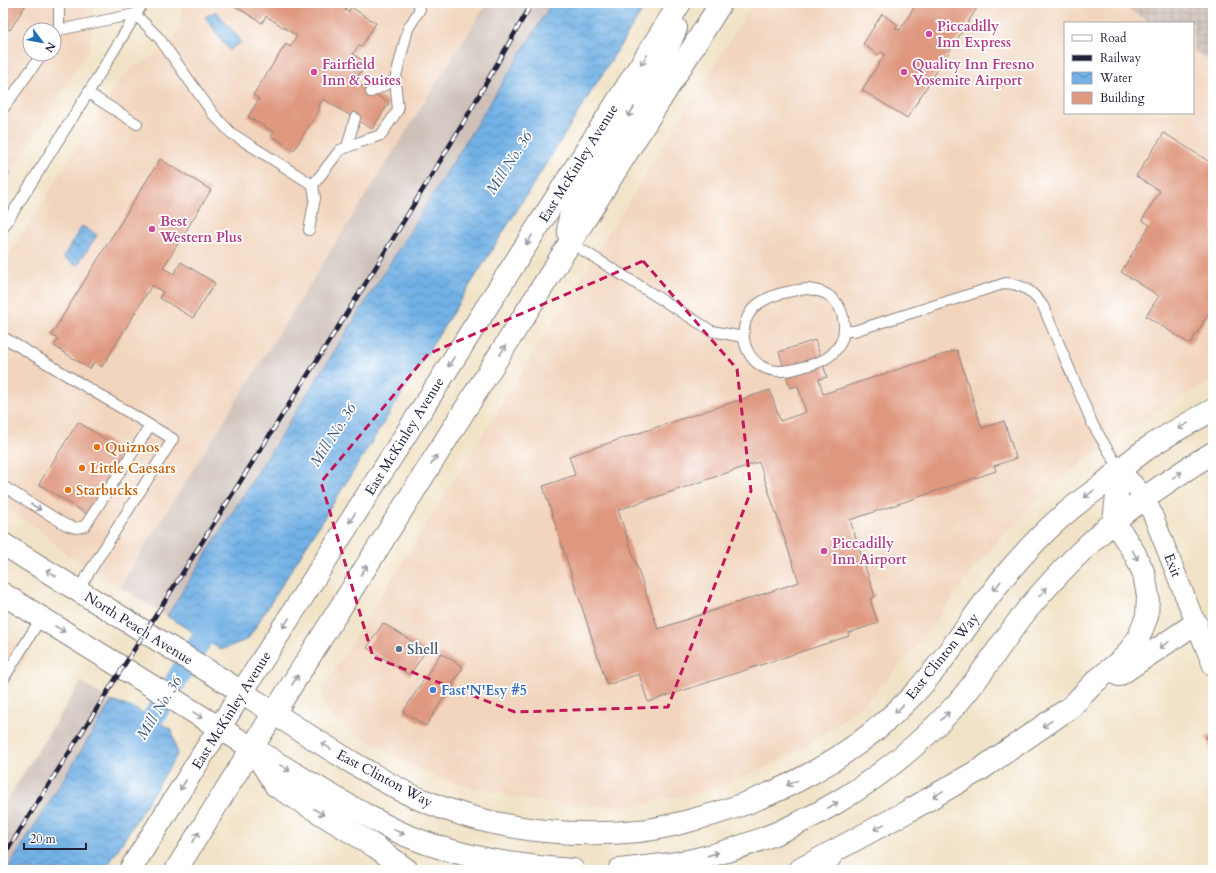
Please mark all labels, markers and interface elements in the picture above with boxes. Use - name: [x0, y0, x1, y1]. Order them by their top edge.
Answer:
- place label: Piccadilly Inn Express: [937, 17, 1011, 52]
- north arrow: [22, 22, 62, 62]
- legend: [1064, 22, 1194, 114]
- marker: Piccadilly Inn Express: [924, 29, 934, 39]
- text: Road: [1100, 30, 1127, 46]
- text: N: [41, 39, 59, 55]
- text: Railway: [1100, 50, 1142, 66]
- one-way arrow: [639, 54, 648, 65]
- place label: Fairfield Inn & Suites: [322, 55, 401, 90]
- place label: Quality Inn Fresno Yosemite Airport: [912, 55, 1035, 90]
- marker: Fairfield Inn & Suites: [309, 67, 319, 77]
- marker: Quality Inn Fresno Yosemite Airport: [899, 67, 909, 77]
- text: Water: [1099, 70, 1133, 86]
- text: Building: [1100, 90, 1145, 106]
- street label: East McKinley Avenue: [534, 101, 622, 226]
- one-way arrow: [627, 107, 635, 118]
- water label: Mill No. 36: [481, 127, 537, 198]
- place label: Best Western Plus: [159, 212, 242, 247]
- marker: Best Western Plus: [147, 224, 157, 234]
- one-way arrow: [525, 234, 533, 245]
- one-way arrow: [499, 345, 507, 356]
- one-way arrow: [447, 356, 456, 367]
- street label: East McKinley Avenue: [360, 374, 448, 499]
- water label: Mill No. 36: [305, 399, 361, 470]
- one-way arrow: [1177, 423, 1189, 431]
- place label: Quiznos: [105, 438, 159, 457]
- marker: Quiznos: [92, 442, 102, 452]
- one-way arrow: [430, 454, 438, 466]
- place label: Little Caesars: [90, 459, 176, 478]
- marker: Little Caesars: [77, 463, 87, 473]
- one-way arrow: [1172, 471, 1183, 479]
- place label: Starbucks: [76, 481, 138, 500]
- marker: Starbucks: [63, 485, 73, 495]
- one-way arrow: [1084, 490, 1095, 499]
- one-way arrow: [30, 503, 42, 511]
- one-way arrow: [348, 512, 356, 523]
- place label: Piccadilly Inn Airport: [832, 534, 906, 569]
- marker: Piccadilly Inn Airport: [819, 546, 829, 556]
- one-way arrow: [1131, 548, 1139, 560]
- street label: Exit: [1159, 551, 1186, 580]
- one-way arrow: [360, 565, 368, 576]
- one-way arrow: [45, 569, 56, 578]
- one-way arrow: [993, 581, 1002, 591]
- one-way arrow: [1038, 586, 1047, 597]
- street label: North Peach Avenue: [81, 587, 197, 669]
- street label: East Clinton Way: [902, 609, 984, 704]
- one-way arrow: [282, 617, 290, 628]
- one-way arrow: [54, 625, 65, 633]
- place label: Shell: [407, 640, 438, 659]
- one-way arrow: [1159, 641, 1170, 649]
- marker: Shell: [394, 644, 404, 654]
- street label: East McKinley Avenue: [187, 648, 275, 773]
- water label: Mill No. 36: [132, 671, 187, 743]
- one-way arrow: [291, 674, 299, 686]
- place label: Fast'N'Esy #5: [441, 681, 527, 700]
- marker: Fast'N'Esy #5: [428, 685, 438, 695]
- one-way arrow: [894, 704, 904, 714]
- one-way arrow: [940, 711, 950, 721]
- one-way arrow: [192, 712, 204, 720]
- one-way arrow: [1042, 720, 1053, 728]
- one-way arrow: [320, 742, 332, 750]
- street label: East Clinton Way: [333, 745, 437, 812]
- one-way arrow: [279, 764, 290, 772]
- one-way arrow: [179, 779, 187, 791]
- one-way arrow: [787, 780, 799, 787]
- one-way arrow: [932, 791, 944, 799]
- one-way arrow: [827, 800, 839, 808]
- one-way arrow: [313, 808, 324, 816]
- one-way arrow: [874, 824, 886, 832]
- scale bar: [24, 825, 86, 851]
- one-way arrow: [392, 829, 404, 836]
- text: 20 m: [30, 831, 57, 847]
- one-way arrow: [193, 831, 201, 843]
- one-way arrow: [706, 850, 719, 857]

